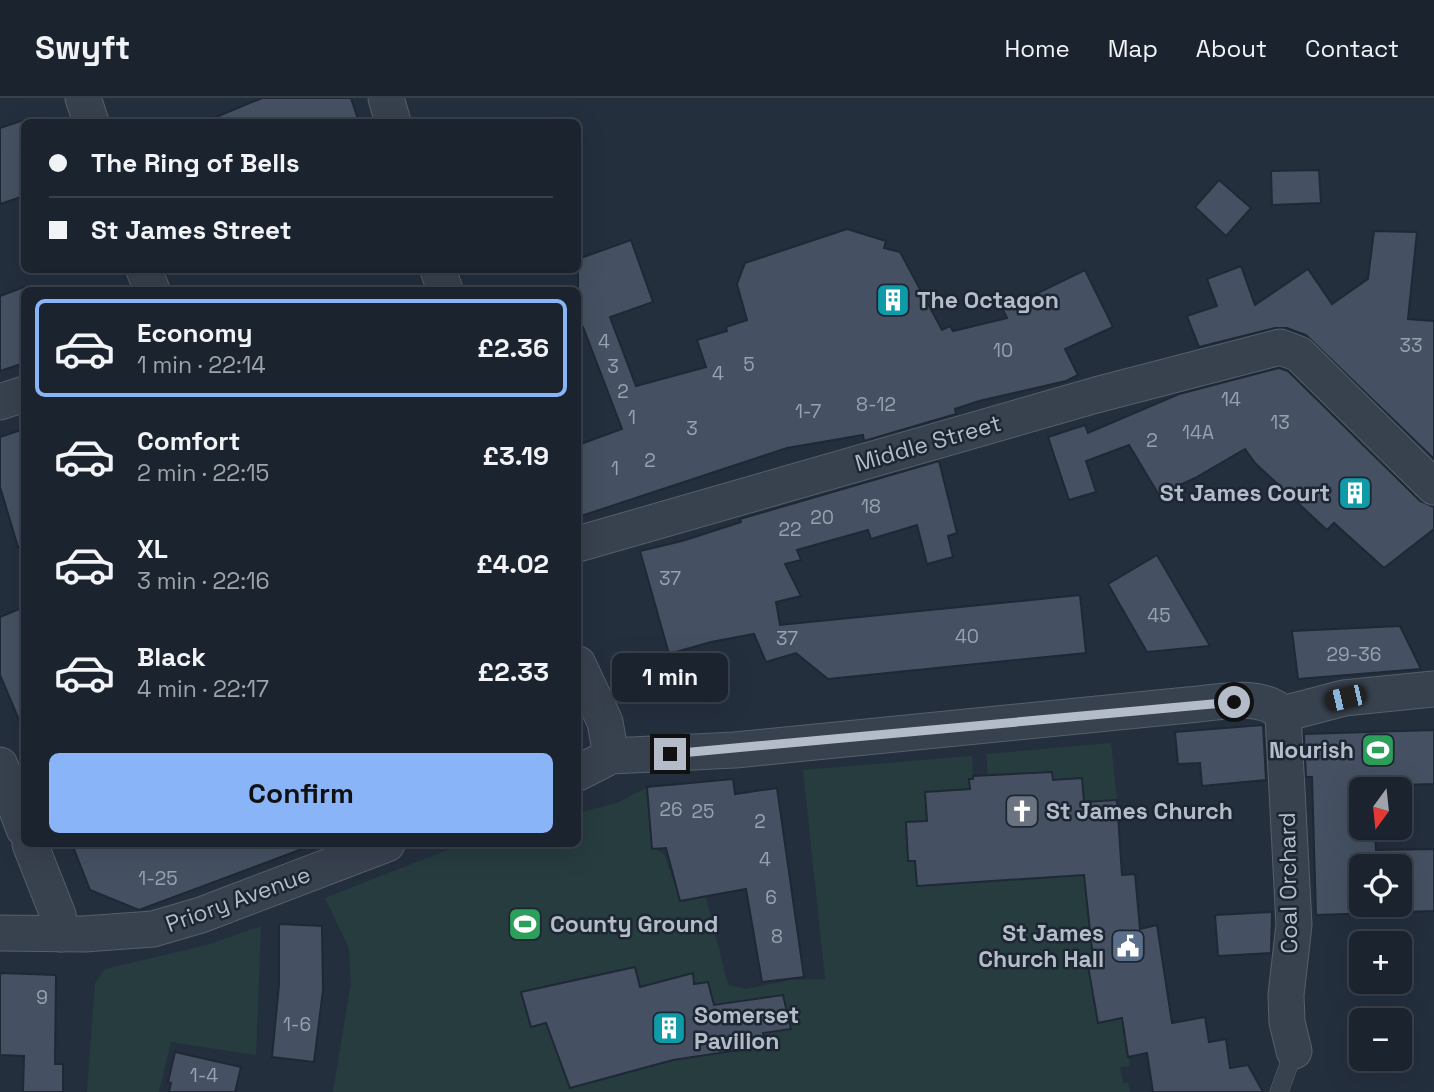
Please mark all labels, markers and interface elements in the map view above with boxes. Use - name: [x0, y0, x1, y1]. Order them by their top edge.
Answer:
- text: Swyft: [35, 27, 130, 69]
- text: Home: [1004, 33, 1070, 64]
- text: Map: [1108, 33, 1158, 64]
- text: About: [1196, 33, 1267, 64]
- text: Contact: [1305, 33, 1399, 64]
- text: The Ring of Bells: [91, 146, 300, 180]
- text: St James Street: [91, 213, 292, 247]
- building icon: The Octagon: [874, 281, 912, 319]
- place label: The Octagon: [917, 285, 1059, 315]
- text: Economy: [137, 316, 253, 350]
- icon: car: [53, 317, 116, 380]
- house number: 4: [598, 329, 610, 354]
- text: £2.36: [477, 331, 549, 365]
- house number: 33: [1400, 333, 1422, 358]
- house number: 10: [993, 338, 1013, 363]
- text: 1 min · 22:14: [137, 350, 266, 380]
- house number: 5: [743, 352, 755, 377]
- house number: 3: [607, 354, 619, 379]
- house number: 4: [712, 361, 724, 386]
- house number: 2: [617, 379, 629, 404]
- house number: 14: [1221, 387, 1241, 412]
- house number: 8-12: [856, 392, 896, 417]
- house number: 1-7: [795, 399, 821, 424]
- house number: 1: [628, 405, 636, 430]
- street label: Middle Street: [851, 408, 1005, 478]
- house number: 13: [1270, 410, 1290, 435]
- house number: 3: [686, 416, 698, 441]
- house number: 14A: [1182, 420, 1214, 445]
- text: Comfort: [137, 424, 240, 458]
- icon: car: [53, 425, 116, 488]
- house number: 2: [1146, 428, 1158, 453]
- text: £3.19: [482, 439, 549, 473]
- house number: 2: [644, 448, 656, 473]
- house number: 1: [611, 456, 619, 481]
- text: 2 min · 22:15: [137, 458, 269, 488]
- building icon: St James Court: [1336, 474, 1374, 512]
- place label: St James Court: [1160, 478, 1330, 508]
- house number: 18: [861, 494, 881, 519]
- house number: 20: [810, 505, 834, 530]
- house number: 22: [779, 517, 801, 542]
- text: XL: [137, 532, 168, 566]
- icon: car: [53, 533, 116, 596]
- text: £4.02: [476, 547, 549, 581]
- text: 3 min · 22:16: [137, 566, 270, 596]
- house number: 37: [659, 566, 681, 591]
- house number: 45: [1147, 603, 1171, 628]
- house number: 40: [955, 624, 979, 649]
- house number: 37: [776, 626, 798, 651]
- text: Black: [137, 640, 206, 674]
- icon: car: [53, 641, 116, 704]
- house number: 29-36: [1327, 642, 1381, 667]
- callout: 1 min: [612, 652, 728, 702]
- text: £2.33: [478, 655, 549, 689]
- text: 1 min: [642, 662, 698, 692]
- text: 4 min · 22:17: [137, 674, 269, 704]
- car: [1323, 683, 1368, 713]
- route start: [1218, 686, 1250, 718]
- sports icon: Nourish: [1359, 731, 1397, 769]
- place label: Nourish: [1269, 735, 1354, 765]
- route end: [654, 738, 686, 770]
- button: Confirm: [49, 753, 553, 833]
- north arrow: [1349, 777, 1412, 840]
- map controls: [1349, 777, 1412, 1071]
- church icon: St James Church: [1003, 792, 1041, 830]
- place label: St James Church: [1046, 796, 1233, 826]
- house number: 26: [659, 797, 683, 822]
- house number: 25: [692, 799, 714, 824]
- house number: 2: [754, 809, 766, 834]
- street label: Coal Orchard: [1272, 812, 1304, 954]
- house number: 4: [759, 847, 771, 872]
- button: locate: [1349, 854, 1412, 917]
- street label: Priory Avenue: [161, 859, 315, 939]
- house number: 1-25: [138, 866, 178, 891]
- house number: 6: [765, 885, 777, 910]
- sports icon: County Ground: [506, 905, 544, 943]
- place label: County Ground: [550, 909, 718, 939]
- place label: St James Church Hall: [978, 918, 1104, 974]
- house number: 8: [771, 924, 783, 949]
- public building icon: St James Church Hall: [1109, 927, 1147, 965]
- button: +: [1349, 931, 1412, 994]
- house number: 9: [36, 985, 48, 1010]
- place label: Somerset Pavilion: [694, 1000, 799, 1056]
- button: −: [1349, 1008, 1412, 1071]
- building icon: Somerset Pavilion: [650, 1009, 688, 1047]
- house number: 1-6: [283, 1012, 311, 1037]
- house number: 1-4: [190, 1063, 218, 1088]

